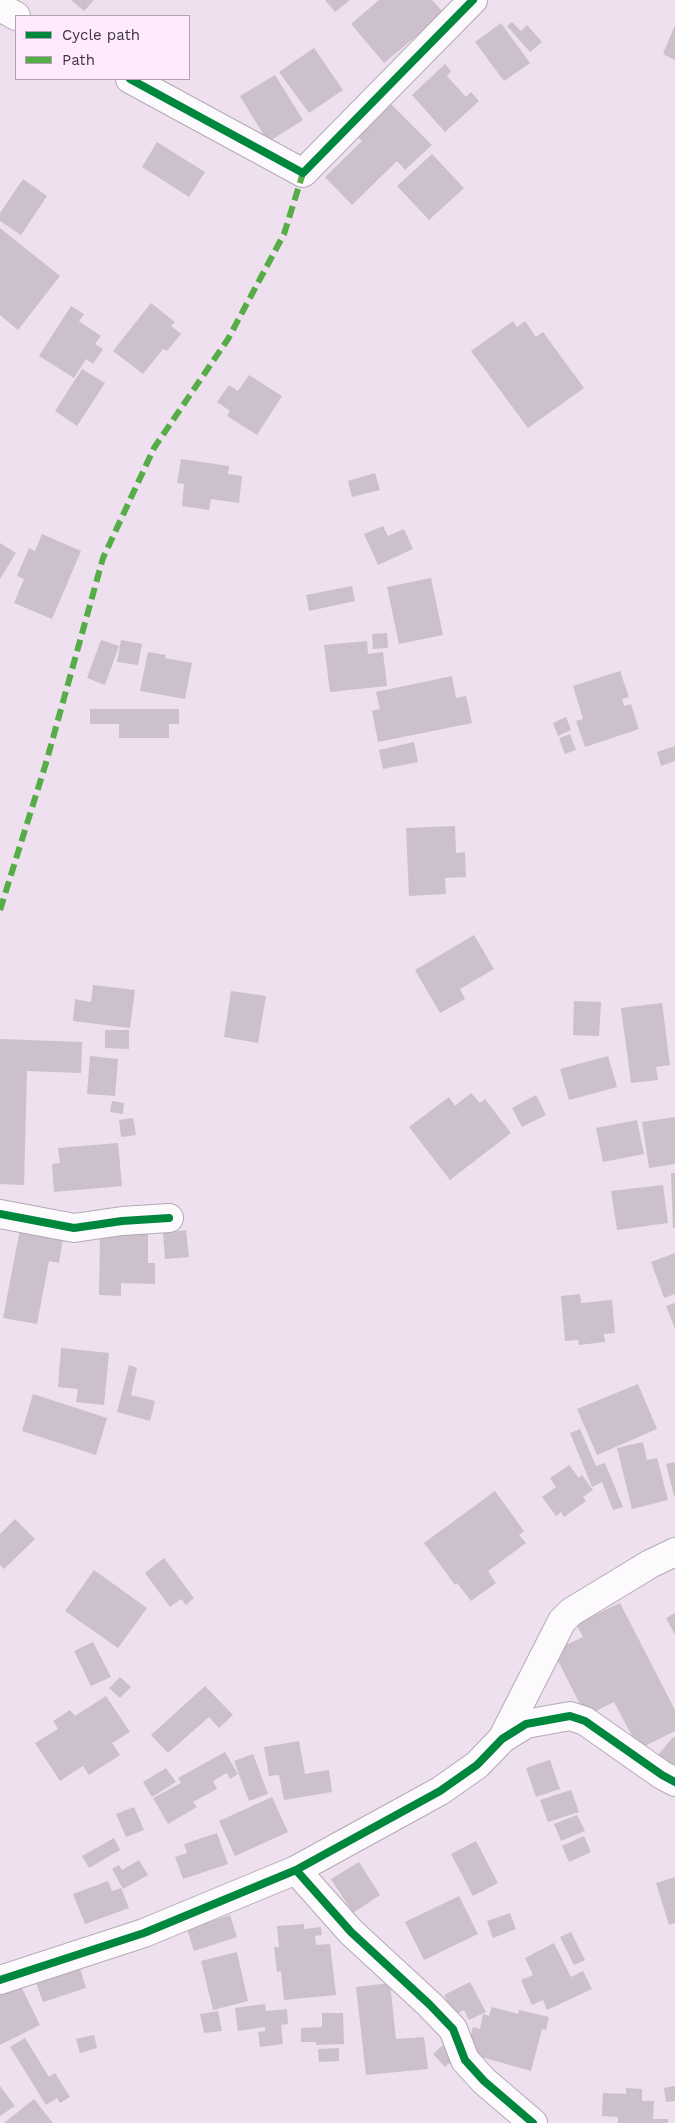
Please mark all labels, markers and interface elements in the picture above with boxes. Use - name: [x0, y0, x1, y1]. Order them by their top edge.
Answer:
- legend: [15, 15, 190, 80]
- text: Cycle path: [62, 26, 140, 44]
- text: Path: [62, 51, 95, 69]

